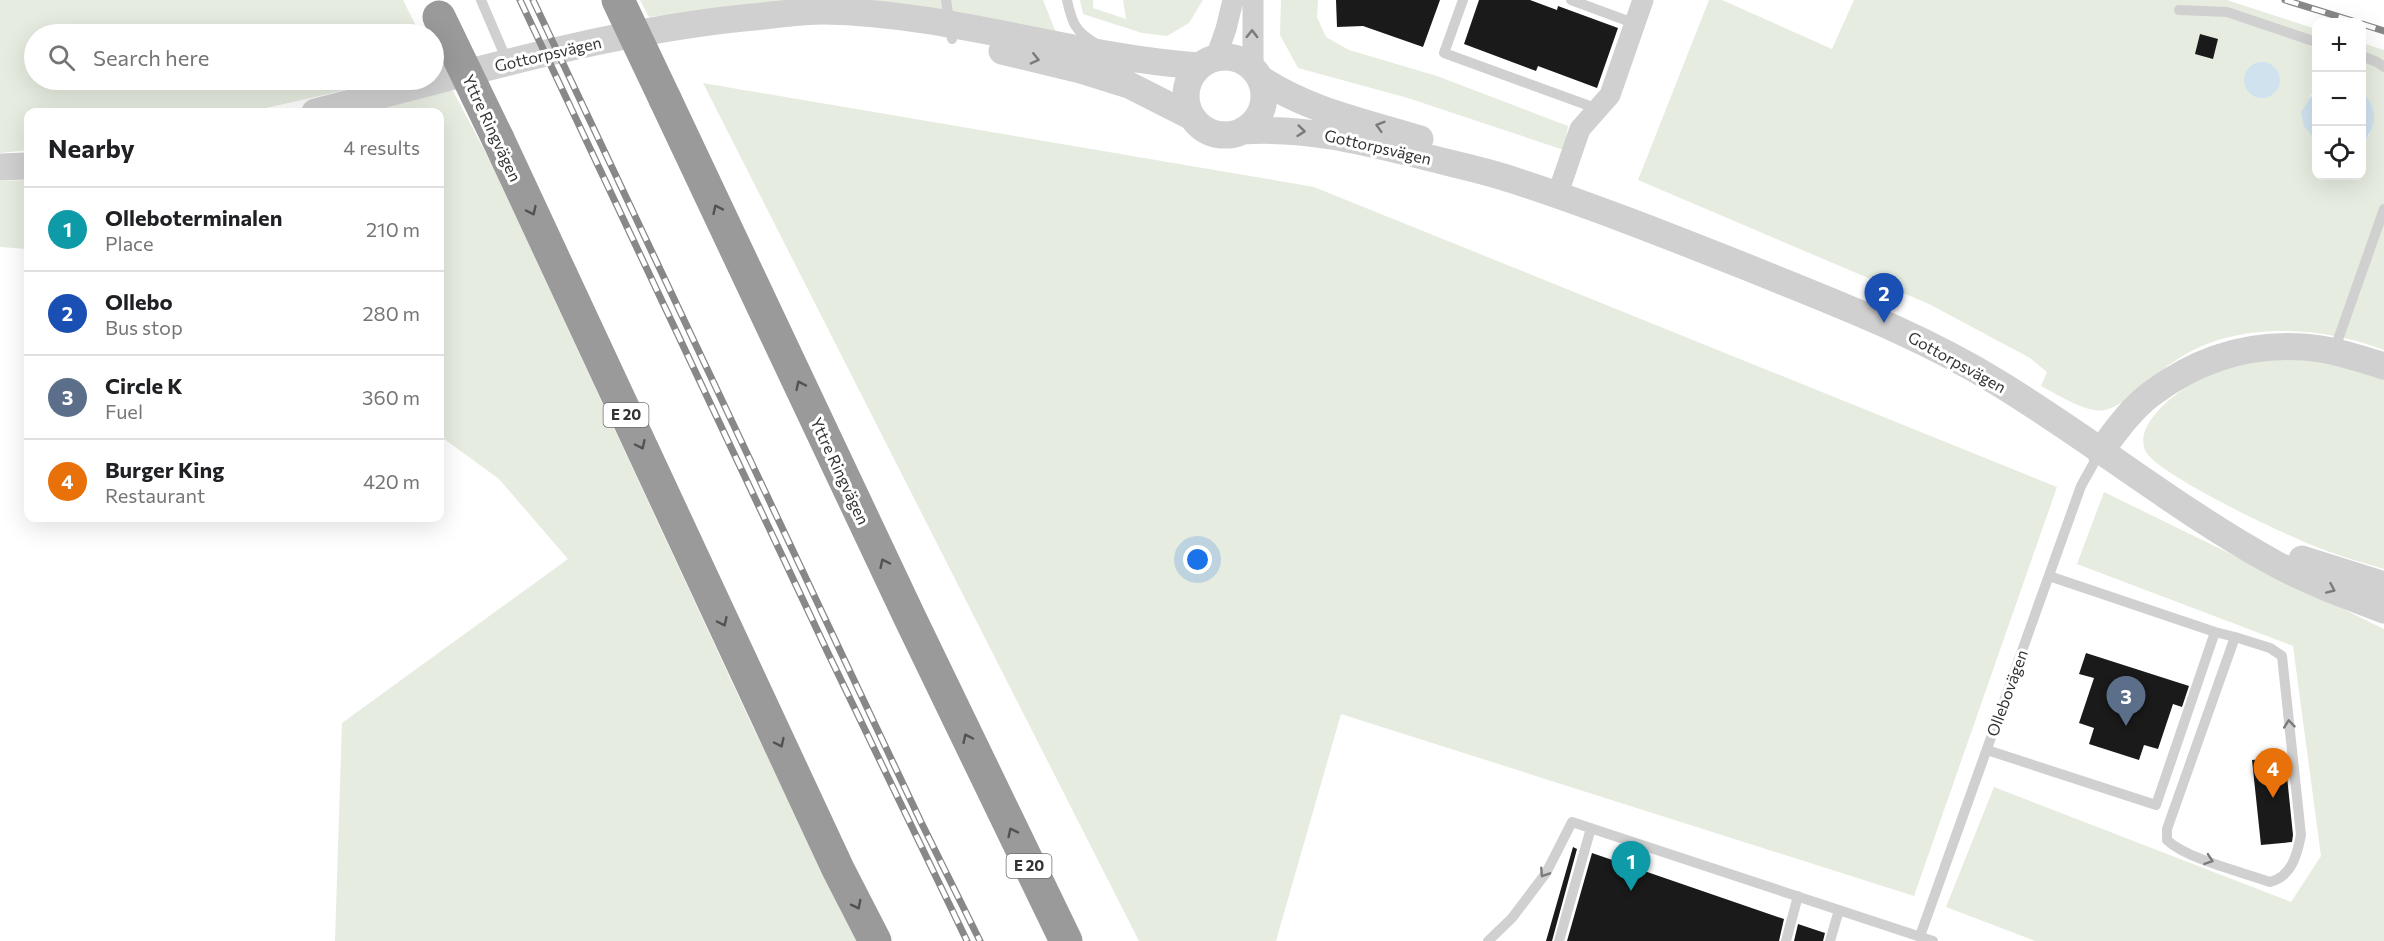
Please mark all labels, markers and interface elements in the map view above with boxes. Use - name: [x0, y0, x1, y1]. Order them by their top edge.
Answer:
- map controls: [2312, 18, 2366, 180]
- button: +: [2312, 18, 2366, 72]
- search box: [24, 24, 444, 90]
- one-way arrow: [1246, 30, 1258, 39]
- street label: Gottorpsvägen: [493, 32, 603, 75]
- icon: search: [45, 41, 78, 74]
- text: Search here: [93, 44, 209, 71]
- one-way arrow: [1030, 51, 1040, 64]
- street label: Yttre Ringvägen: [459, 71, 526, 184]
- button: −: [2312, 72, 2366, 126]
- one-way arrow: [1375, 121, 1386, 133]
- one-way arrow: [1296, 124, 1305, 137]
- street label: Gottorpsvägen: [1323, 125, 1433, 168]
- button: locate: [2312, 126, 2366, 180]
- text: Nearby: [48, 132, 135, 163]
- text: 4 results: [343, 135, 420, 159]
- text: Olleboterminalen: [105, 204, 282, 231]
- one-way arrow: [712, 204, 724, 215]
- one-way arrow: [524, 205, 536, 216]
- text: 1: [63, 217, 72, 241]
- text: 210 m: [366, 217, 420, 241]
- text: Place: [105, 231, 154, 255]
- pin: 2: [1864, 274, 1904, 323]
- text: Ollebo: [105, 288, 173, 315]
- text: 2: [62, 301, 73, 325]
- text: 280 m: [362, 301, 420, 325]
- text: Bus stop: [105, 315, 183, 339]
- street label: Gottorpsvägen: [1905, 327, 2010, 396]
- text: Circle K: [105, 372, 183, 399]
- one-way arrow: [795, 381, 807, 392]
- text: 3: [62, 385, 73, 409]
- text: 360 m: [362, 385, 420, 409]
- text: Fuel: [105, 399, 143, 423]
- road number: E 20: [604, 403, 648, 427]
- street label: Yttre Ringvägen: [807, 414, 874, 527]
- one-way arrow: [633, 439, 645, 450]
- text: Burger King: [105, 456, 224, 483]
- text: 4: [61, 469, 74, 493]
- text: 420 m: [363, 469, 420, 493]
- text: Restaurant: [105, 483, 205, 507]
- your location: [1183, 545, 1212, 574]
- one-way arrow: [879, 559, 891, 570]
- one-way arrow: [2324, 582, 2335, 594]
- one-way arrow: [716, 616, 728, 627]
- street label: Ollebovägen: [1982, 647, 2031, 739]
- pin: 3: [2106, 676, 2146, 726]
- one-way arrow: [2283, 720, 2296, 729]
- one-way arrow: [963, 734, 975, 745]
- one-way arrow: [772, 737, 784, 748]
- pin: 4: [2254, 748, 2292, 798]
- one-way arrow: [1008, 827, 1020, 838]
- pin: 1: [1612, 842, 1650, 891]
- one-way arrow: [2203, 853, 2214, 866]
- road number: E 20: [1006, 854, 1052, 878]
- one-way arrow: [1541, 867, 1552, 878]
- one-way arrow: [850, 899, 861, 909]

